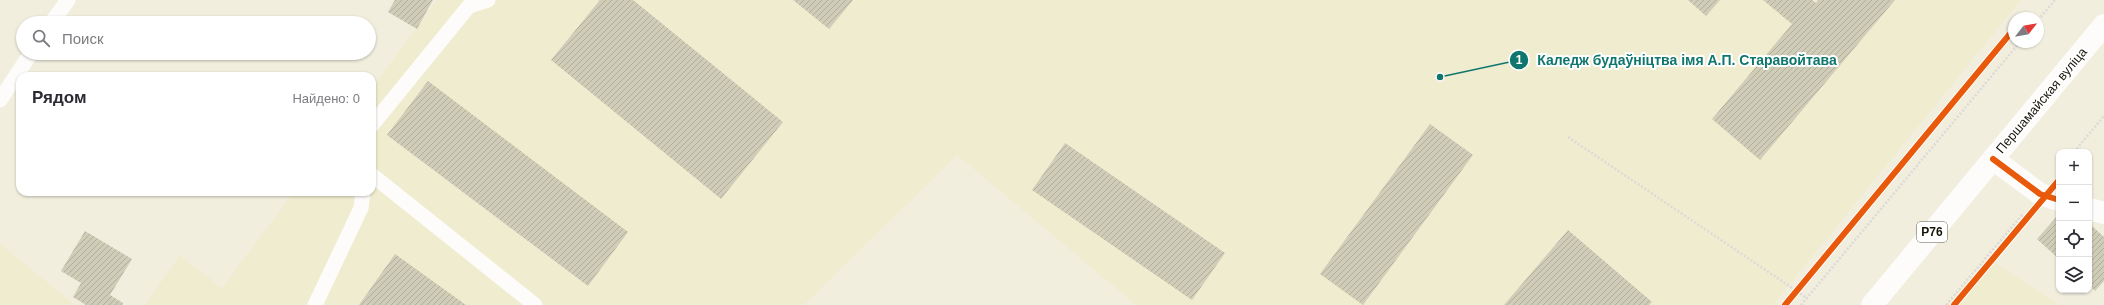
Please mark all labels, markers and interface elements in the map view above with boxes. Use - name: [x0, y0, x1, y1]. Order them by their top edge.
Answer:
- north arrow: [2008, 12, 2044, 48]
- search box: [16, 16, 376, 60]
- icon: search: [30, 27, 52, 49]
- text: Поиск: [62, 30, 104, 47]
- street label: Першамайская вуліца: [1993, 44, 2090, 156]
- callout: Каледж будаўніцтва імя А.П. Старавойтава: [1509, 47, 1844, 73]
- text: Каледж будаўніцтва імя А.П. Старавойтава: [1537, 52, 1837, 68]
- text: 1: [1516, 53, 1523, 67]
- text: Рядом: [32, 88, 87, 107]
- text: Найдено: 0: [292, 91, 360, 106]
- map controls: [2056, 149, 2092, 293]
- button: +: [2056, 149, 2092, 185]
- button: −: [2056, 185, 2092, 221]
- button: locate: [2056, 221, 2092, 257]
- road number: Р76: [1917, 222, 1947, 242]
- button: layers: [2056, 257, 2092, 293]

